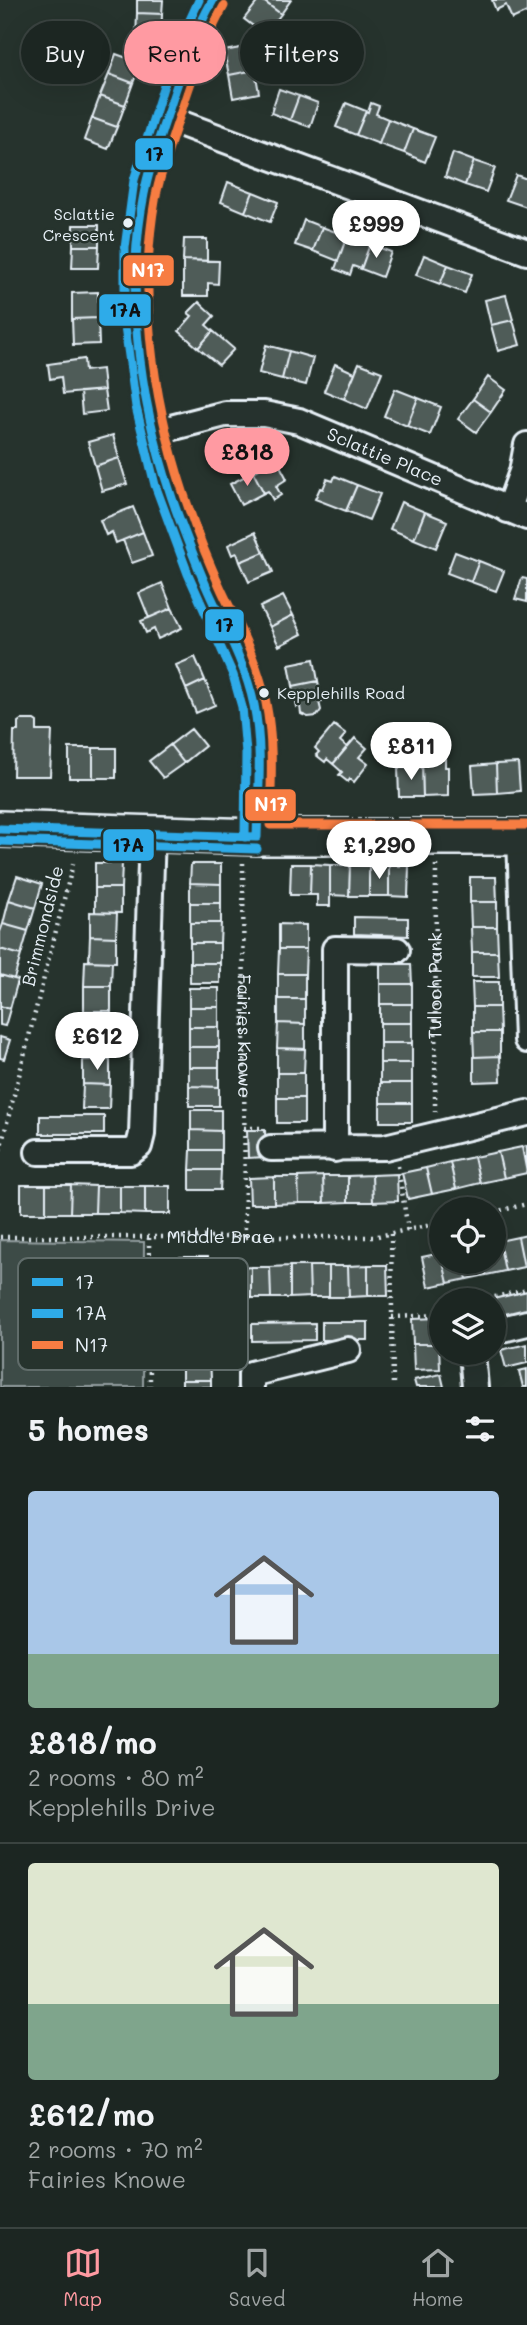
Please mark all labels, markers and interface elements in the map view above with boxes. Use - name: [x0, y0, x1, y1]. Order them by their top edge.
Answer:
- chip: Buy: [21, 21, 110, 84]
- chip: Rent: [124, 21, 226, 84]
- chip: Filters: [240, 21, 364, 84]
- line badge: 17: [134, 137, 174, 171]
- text: 17: [144, 141, 164, 166]
- pin: £999: [335, 201, 417, 260]
- place label: Sclattie Crescent: [43, 203, 115, 245]
- text: £999: [348, 208, 404, 238]
- marker: Sclattie Crescent: [121, 216, 135, 230]
- line badge: N17: [122, 254, 175, 287]
- text: N17: [131, 257, 165, 282]
- line badge: 17A: [98, 293, 152, 327]
- text: 17A: [109, 297, 141, 322]
- street label: Sclattie Place: [324, 421, 447, 491]
- pin: £818: [206, 428, 288, 488]
- text: £818: [220, 436, 274, 466]
- line badge: 17: [204, 608, 245, 642]
- text: 17: [214, 612, 234, 637]
- place label: Kepplehills Road: [277, 682, 405, 703]
- marker: Kepplehills Road: [257, 686, 271, 700]
- pin: £811: [370, 722, 452, 782]
- text: £811: [387, 730, 435, 760]
- line badge: N17: [244, 788, 297, 822]
- text: N17: [254, 791, 288, 816]
- pin: £1,290: [322, 822, 436, 881]
- line badge: 17A: [102, 828, 155, 862]
- text: £1,290: [342, 829, 416, 859]
- text: 17A: [112, 832, 144, 857]
- street label: Brimmondside: [15, 863, 69, 988]
- street label: Tulloch Park: [422, 932, 447, 1040]
- street label: Fairies Knowe: [233, 974, 257, 1098]
- pin: £612: [56, 1012, 138, 1072]
- text: £612: [71, 1020, 123, 1050]
- map controls: [429, 1197, 506, 1365]
- button: locate: [429, 1197, 506, 1274]
- street label: Middle Brae: [167, 1224, 273, 1248]
- legend: [18, 1258, 248, 1370]
- text: 17: [75, 1269, 94, 1294]
- button: layers: [429, 1288, 506, 1365]
- text: 17A: [75, 1300, 107, 1325]
- text: N17: [75, 1332, 108, 1357]
- text: 5 homes: [28, 1409, 149, 1449]
- icon: filters: [461, 1410, 499, 1448]
- icon: home: [201, 1537, 327, 1663]
- text: £818/mo: [28, 1722, 157, 1762]
- text: 2 rooms · 80 m²: [28, 1762, 204, 1792]
- text: Kepplehills Drive: [28, 1792, 215, 1822]
- icon: home: [201, 1909, 327, 2035]
- text: £612/mo: [28, 2094, 154, 2134]
- text: 2 rooms · 70 m²: [28, 2134, 203, 2164]
- text: Fairies Knowe: [28, 2164, 186, 2194]
- tab: Map: [63, 2244, 102, 2311]
- tab: Saved: [229, 2244, 285, 2311]
- tab: Home: [412, 2244, 464, 2311]

